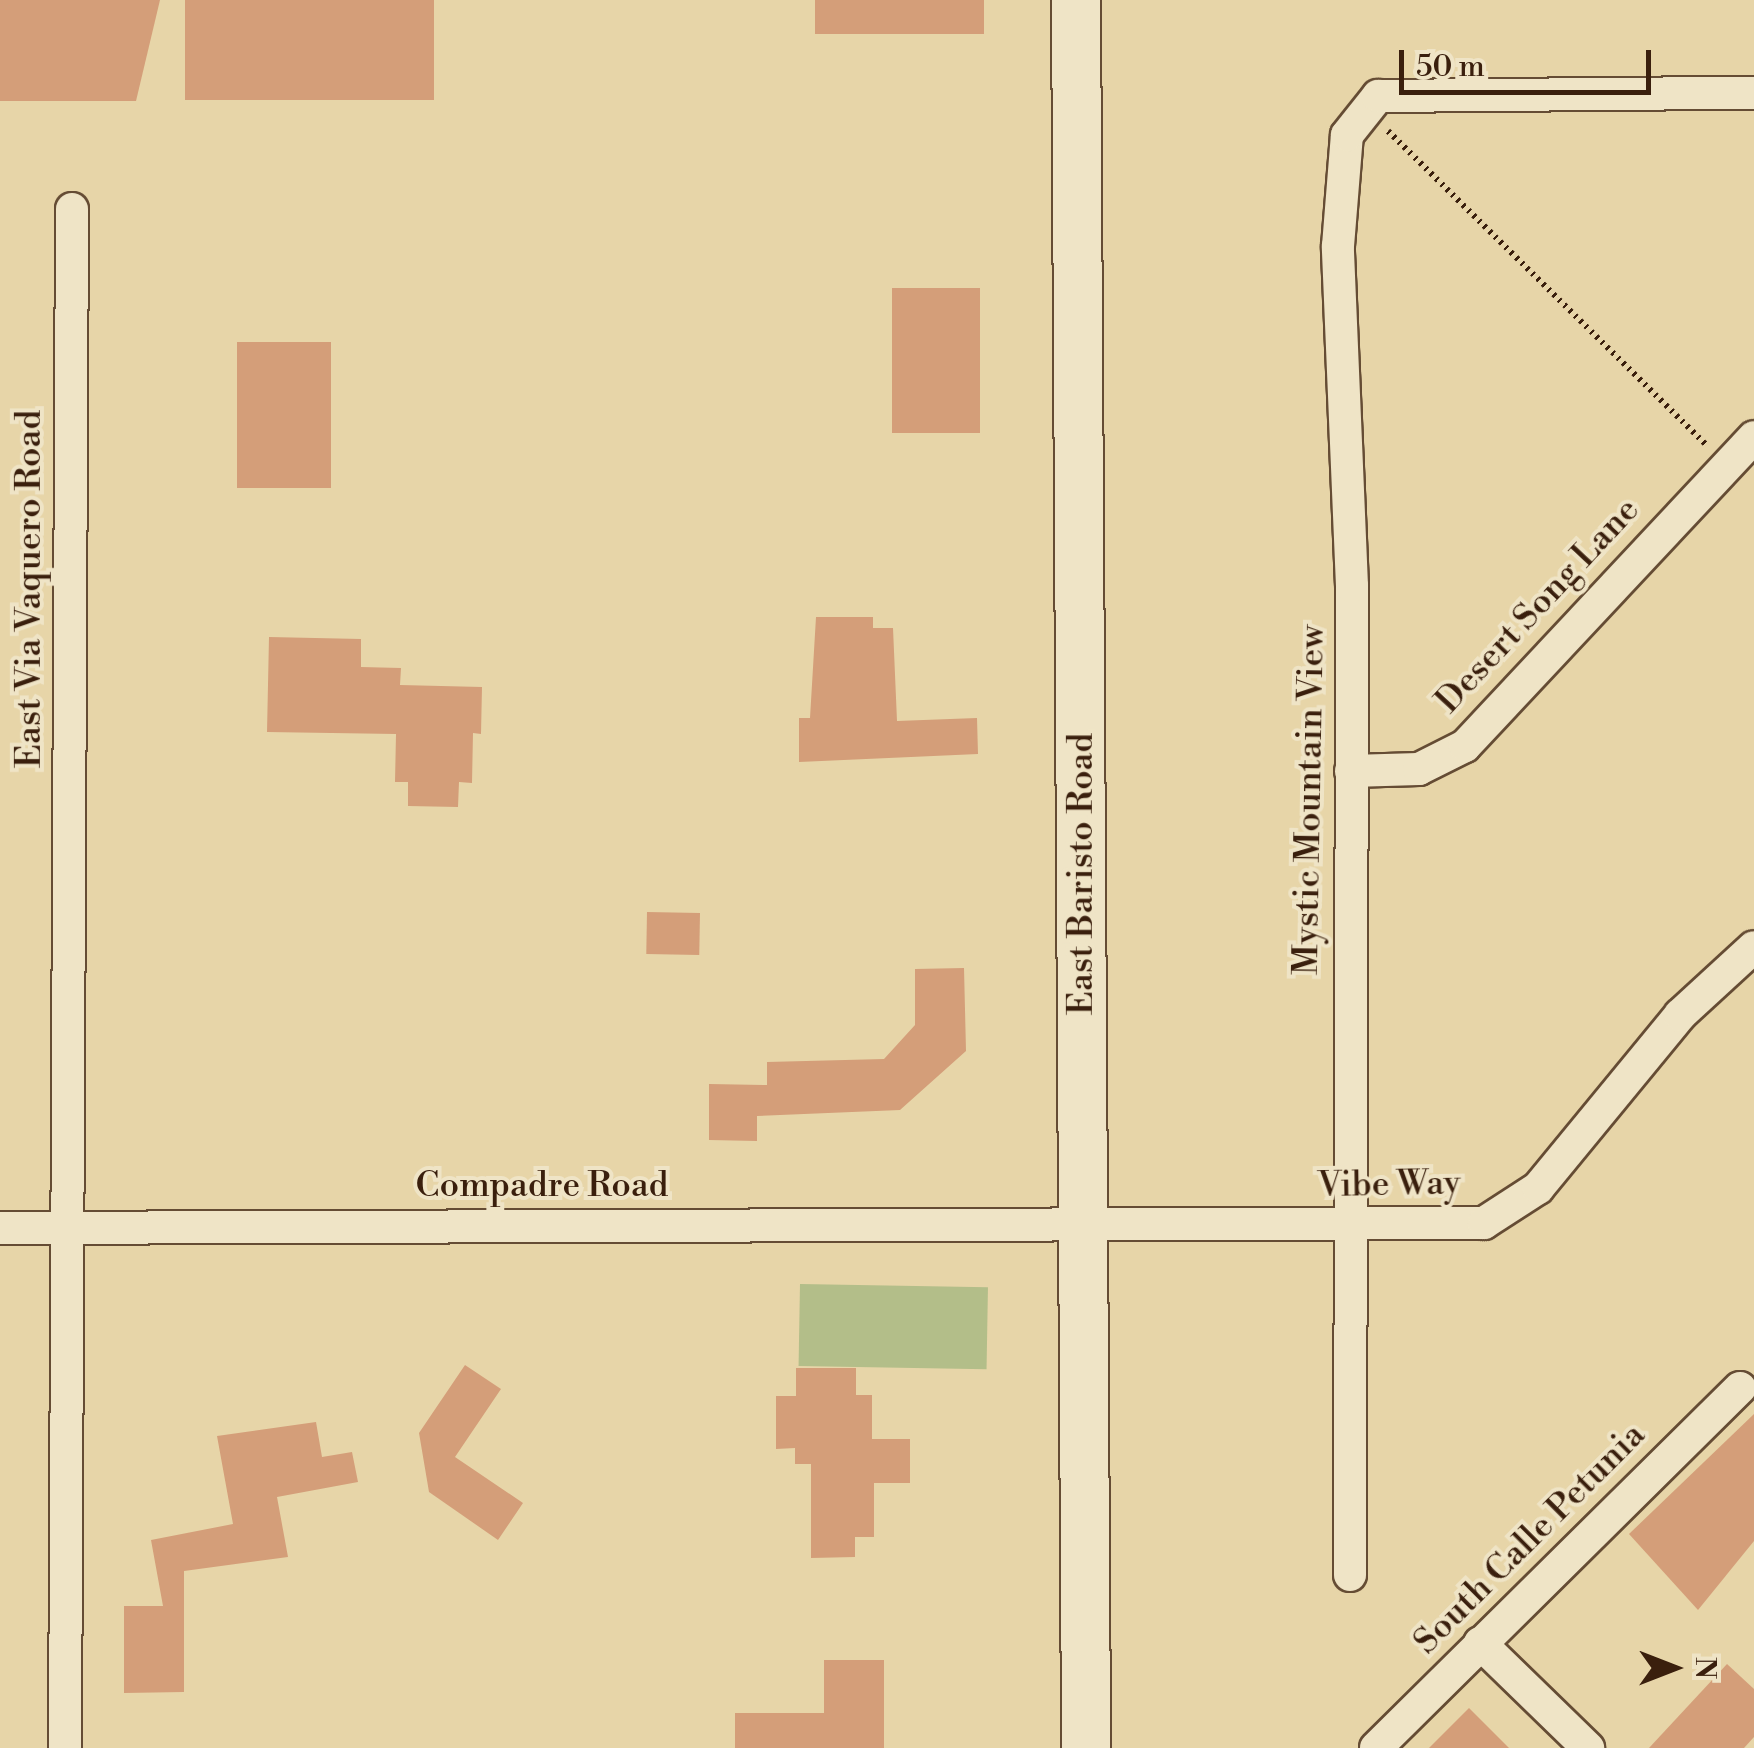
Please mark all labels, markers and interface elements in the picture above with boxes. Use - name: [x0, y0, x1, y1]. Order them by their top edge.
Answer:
- scale bar: [1404, 30, 1656, 92]
- text: 50 m: [1416, 48, 1485, 86]
- street label: East Via Vaquero Road: [9, 410, 51, 768]
- street label: Desert Song Lane: [1428, 490, 1648, 722]
- street label: Mystic Mountain View: [1286, 624, 1334, 976]
- street label: East Baristo Road: [1061, 733, 1103, 1015]
- street label: Vibe Way: [1317, 1163, 1461, 1207]
- street label: Compadre Road: [416, 1165, 668, 1207]
- street label: South Calle Petunia: [1406, 1415, 1654, 1663]
- north arrow: [1624, 1618, 1724, 1718]
- text: N: [1687, 1657, 1722, 1679]

